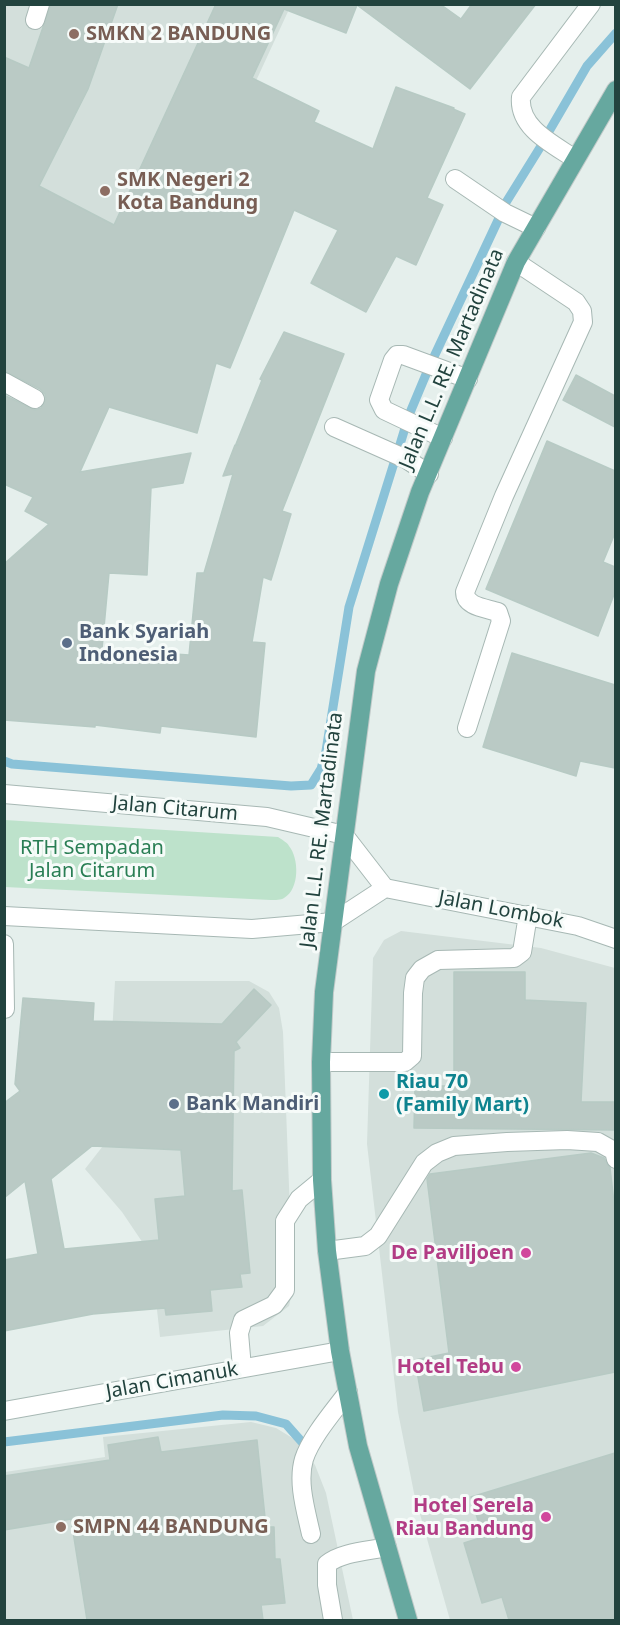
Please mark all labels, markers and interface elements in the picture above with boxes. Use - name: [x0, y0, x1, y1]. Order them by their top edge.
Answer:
- place label: SMKN 2 BANDUNG: [86, 22, 271, 46]
- marker: SMKN 2 BANDUNG: [67, 27, 81, 41]
- place label: SMK Negeri 2 Kota Bandung: [117, 168, 258, 215]
- marker: SMK Negeri 2 Kota Bandung: [98, 184, 112, 198]
- street label: Jalan L.L. RE. Martadinata: [395, 245, 509, 473]
- place label: Bank Syariah Indonesia: [79, 620, 209, 667]
- marker: Bank Syariah Indonesia: [60, 636, 74, 650]
- street label: Jalan L.L. RE. Martadinata: [296, 711, 348, 949]
- street label: Jalan Citarum: [111, 792, 239, 826]
- park label: RTH Sempadan Jalan Citarum: [20, 836, 164, 883]
- street label: Jalan Lombok: [436, 886, 566, 934]
- place label: Riau 70 (Family Mart): [396, 1070, 529, 1117]
- marker: Riau 70 (Family Mart): [377, 1087, 391, 1101]
- place label: Bank Mandiri: [186, 1092, 319, 1116]
- marker: Bank Mandiri: [167, 1097, 181, 1111]
- place label: De Paviljoen: [391, 1241, 514, 1265]
- marker: De Paviljoen: [519, 1246, 533, 1260]
- place label: Hotel Tebu: [397, 1355, 504, 1379]
- street label: Jalan Cimanuk: [104, 1358, 240, 1404]
- marker: Hotel Tebu: [509, 1360, 523, 1374]
- place label: Hotel Serela Riau Bandung: [395, 1494, 534, 1541]
- marker: Hotel Serela Riau Bandung: [539, 1510, 553, 1524]
- place label: SMPN 44 BANDUNG: [73, 1515, 269, 1539]
- marker: SMPN 44 BANDUNG: [54, 1520, 68, 1534]

